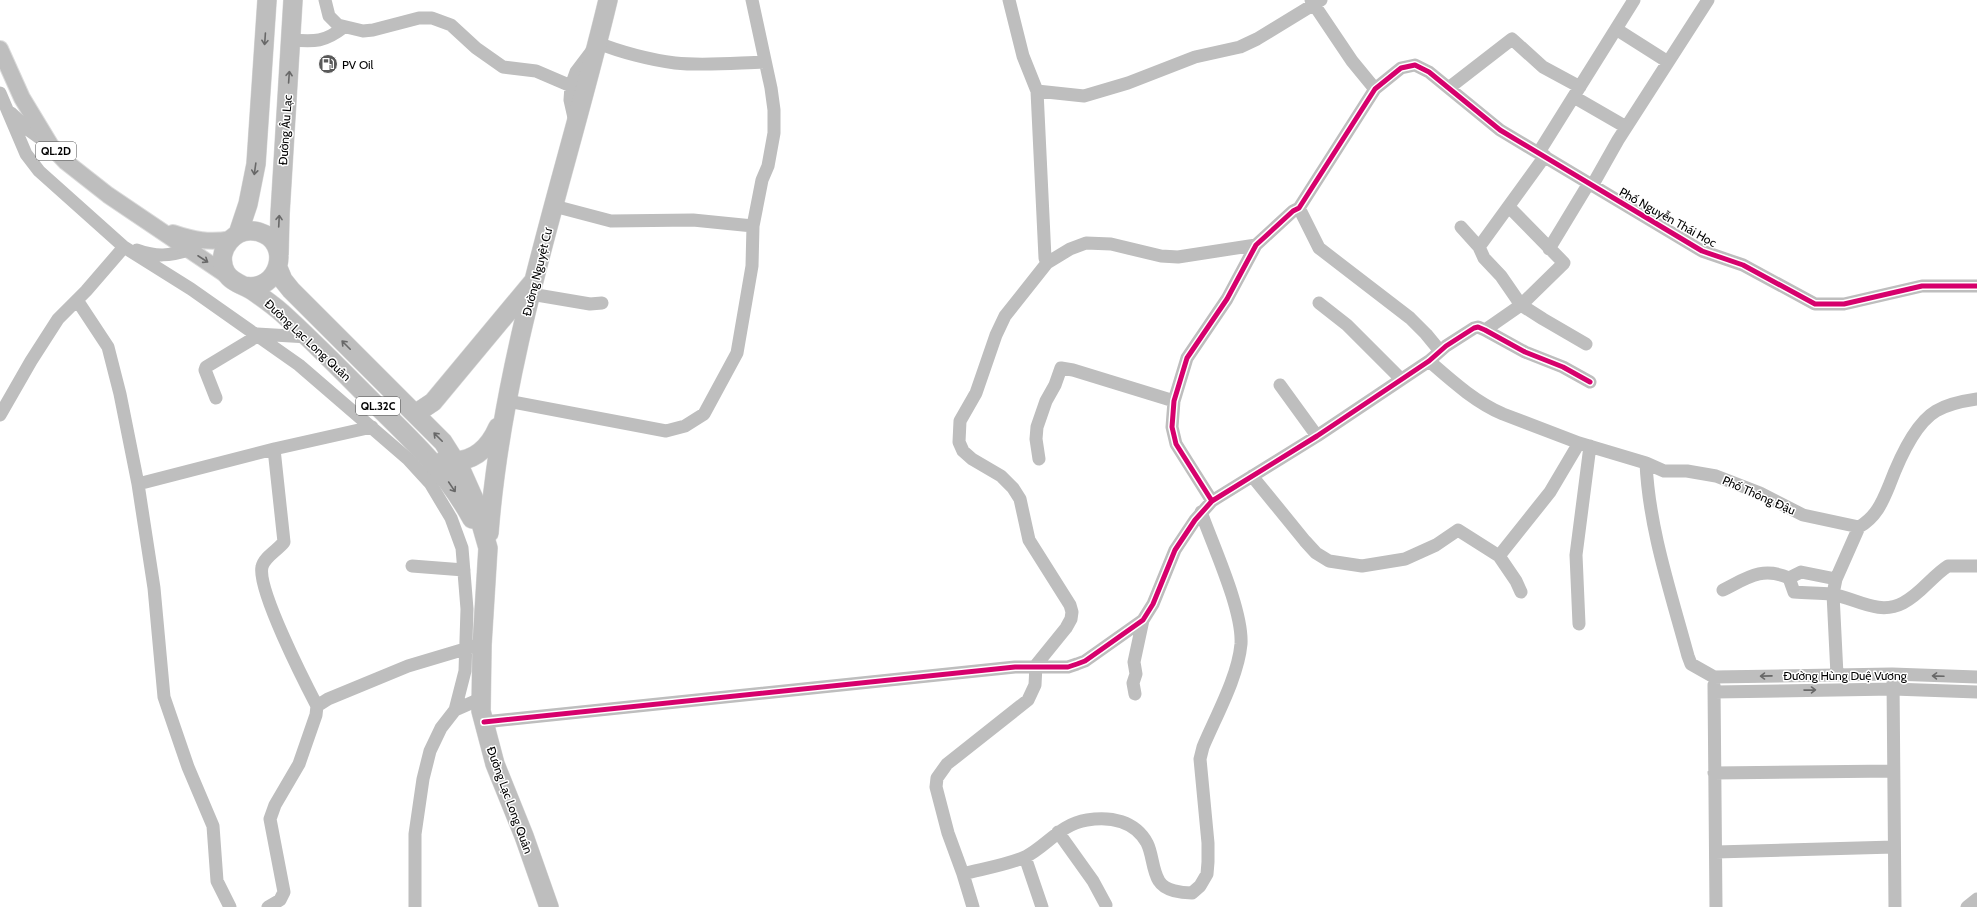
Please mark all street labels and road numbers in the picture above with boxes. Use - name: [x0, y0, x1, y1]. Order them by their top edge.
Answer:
- street label: Đường Âu Lạc: [275, 94, 295, 166]
- road number: QL.2D: [36, 142, 76, 160]
- street label: Phố Nguyễn Thái Học: [1617, 184, 1720, 250]
- street label: Đường Nguyệt Cư: [519, 226, 555, 317]
- street label: Đường Lạc Long Quân: [262, 296, 355, 384]
- road number: QL.32C: [356, 397, 400, 415]
- street label: Phố Thông Đậu: [1720, 472, 1798, 518]
- street label: Đường Hùng Duệ Vương: [1783, 668, 1908, 683]
- street label: Đường Lạc Long Quân: [484, 744, 536, 856]

